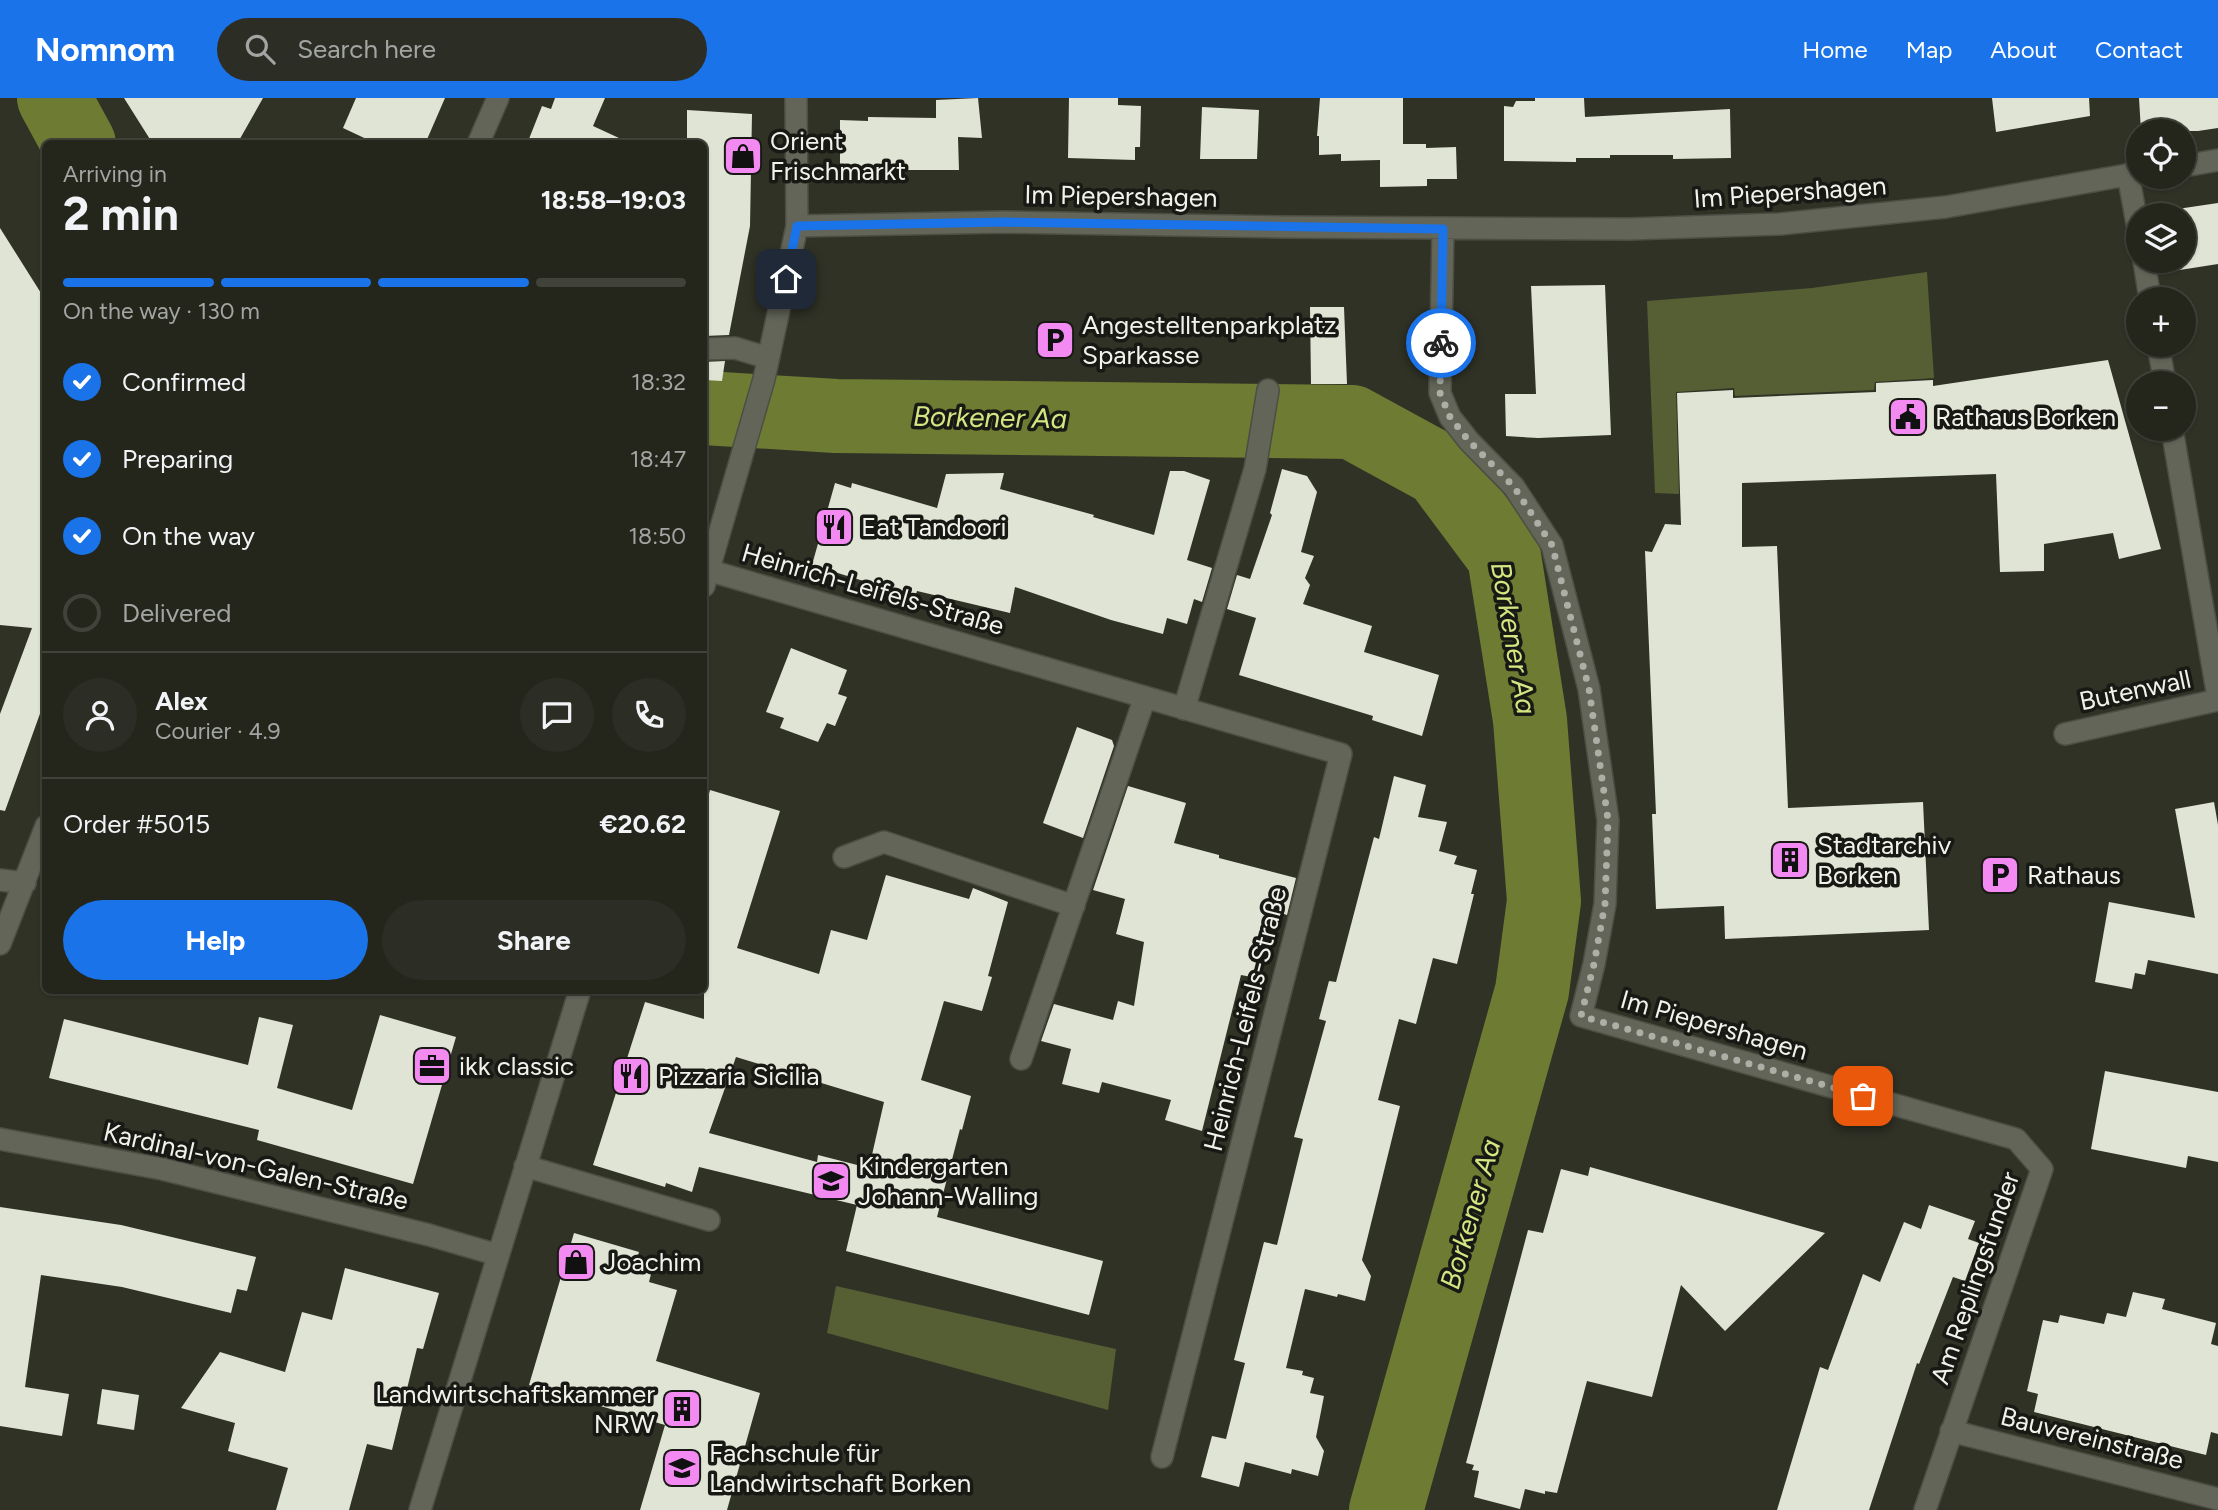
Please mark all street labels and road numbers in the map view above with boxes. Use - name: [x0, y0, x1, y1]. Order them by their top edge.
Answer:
- street label: Im Piepershagen: [1693, 169, 1887, 215]
- street label: Im Piepershagen: [1024, 178, 1218, 214]
- street label: Heinrich-Leifels-Straße: [738, 536, 1008, 642]
- street label: Butenwall: [2076, 663, 2194, 717]
- street label: Heinrich-Leifels-Straße: [1197, 883, 1293, 1155]
- street label: Im Piepershagen: [1617, 983, 1811, 1067]
- street label: Kardinal-von-Galen-Straße: [100, 1115, 412, 1217]
- street label: Am Replingsfunder: [1924, 1167, 2026, 1388]
- street label: Bauvereinstraße: [1997, 1400, 2187, 1476]

